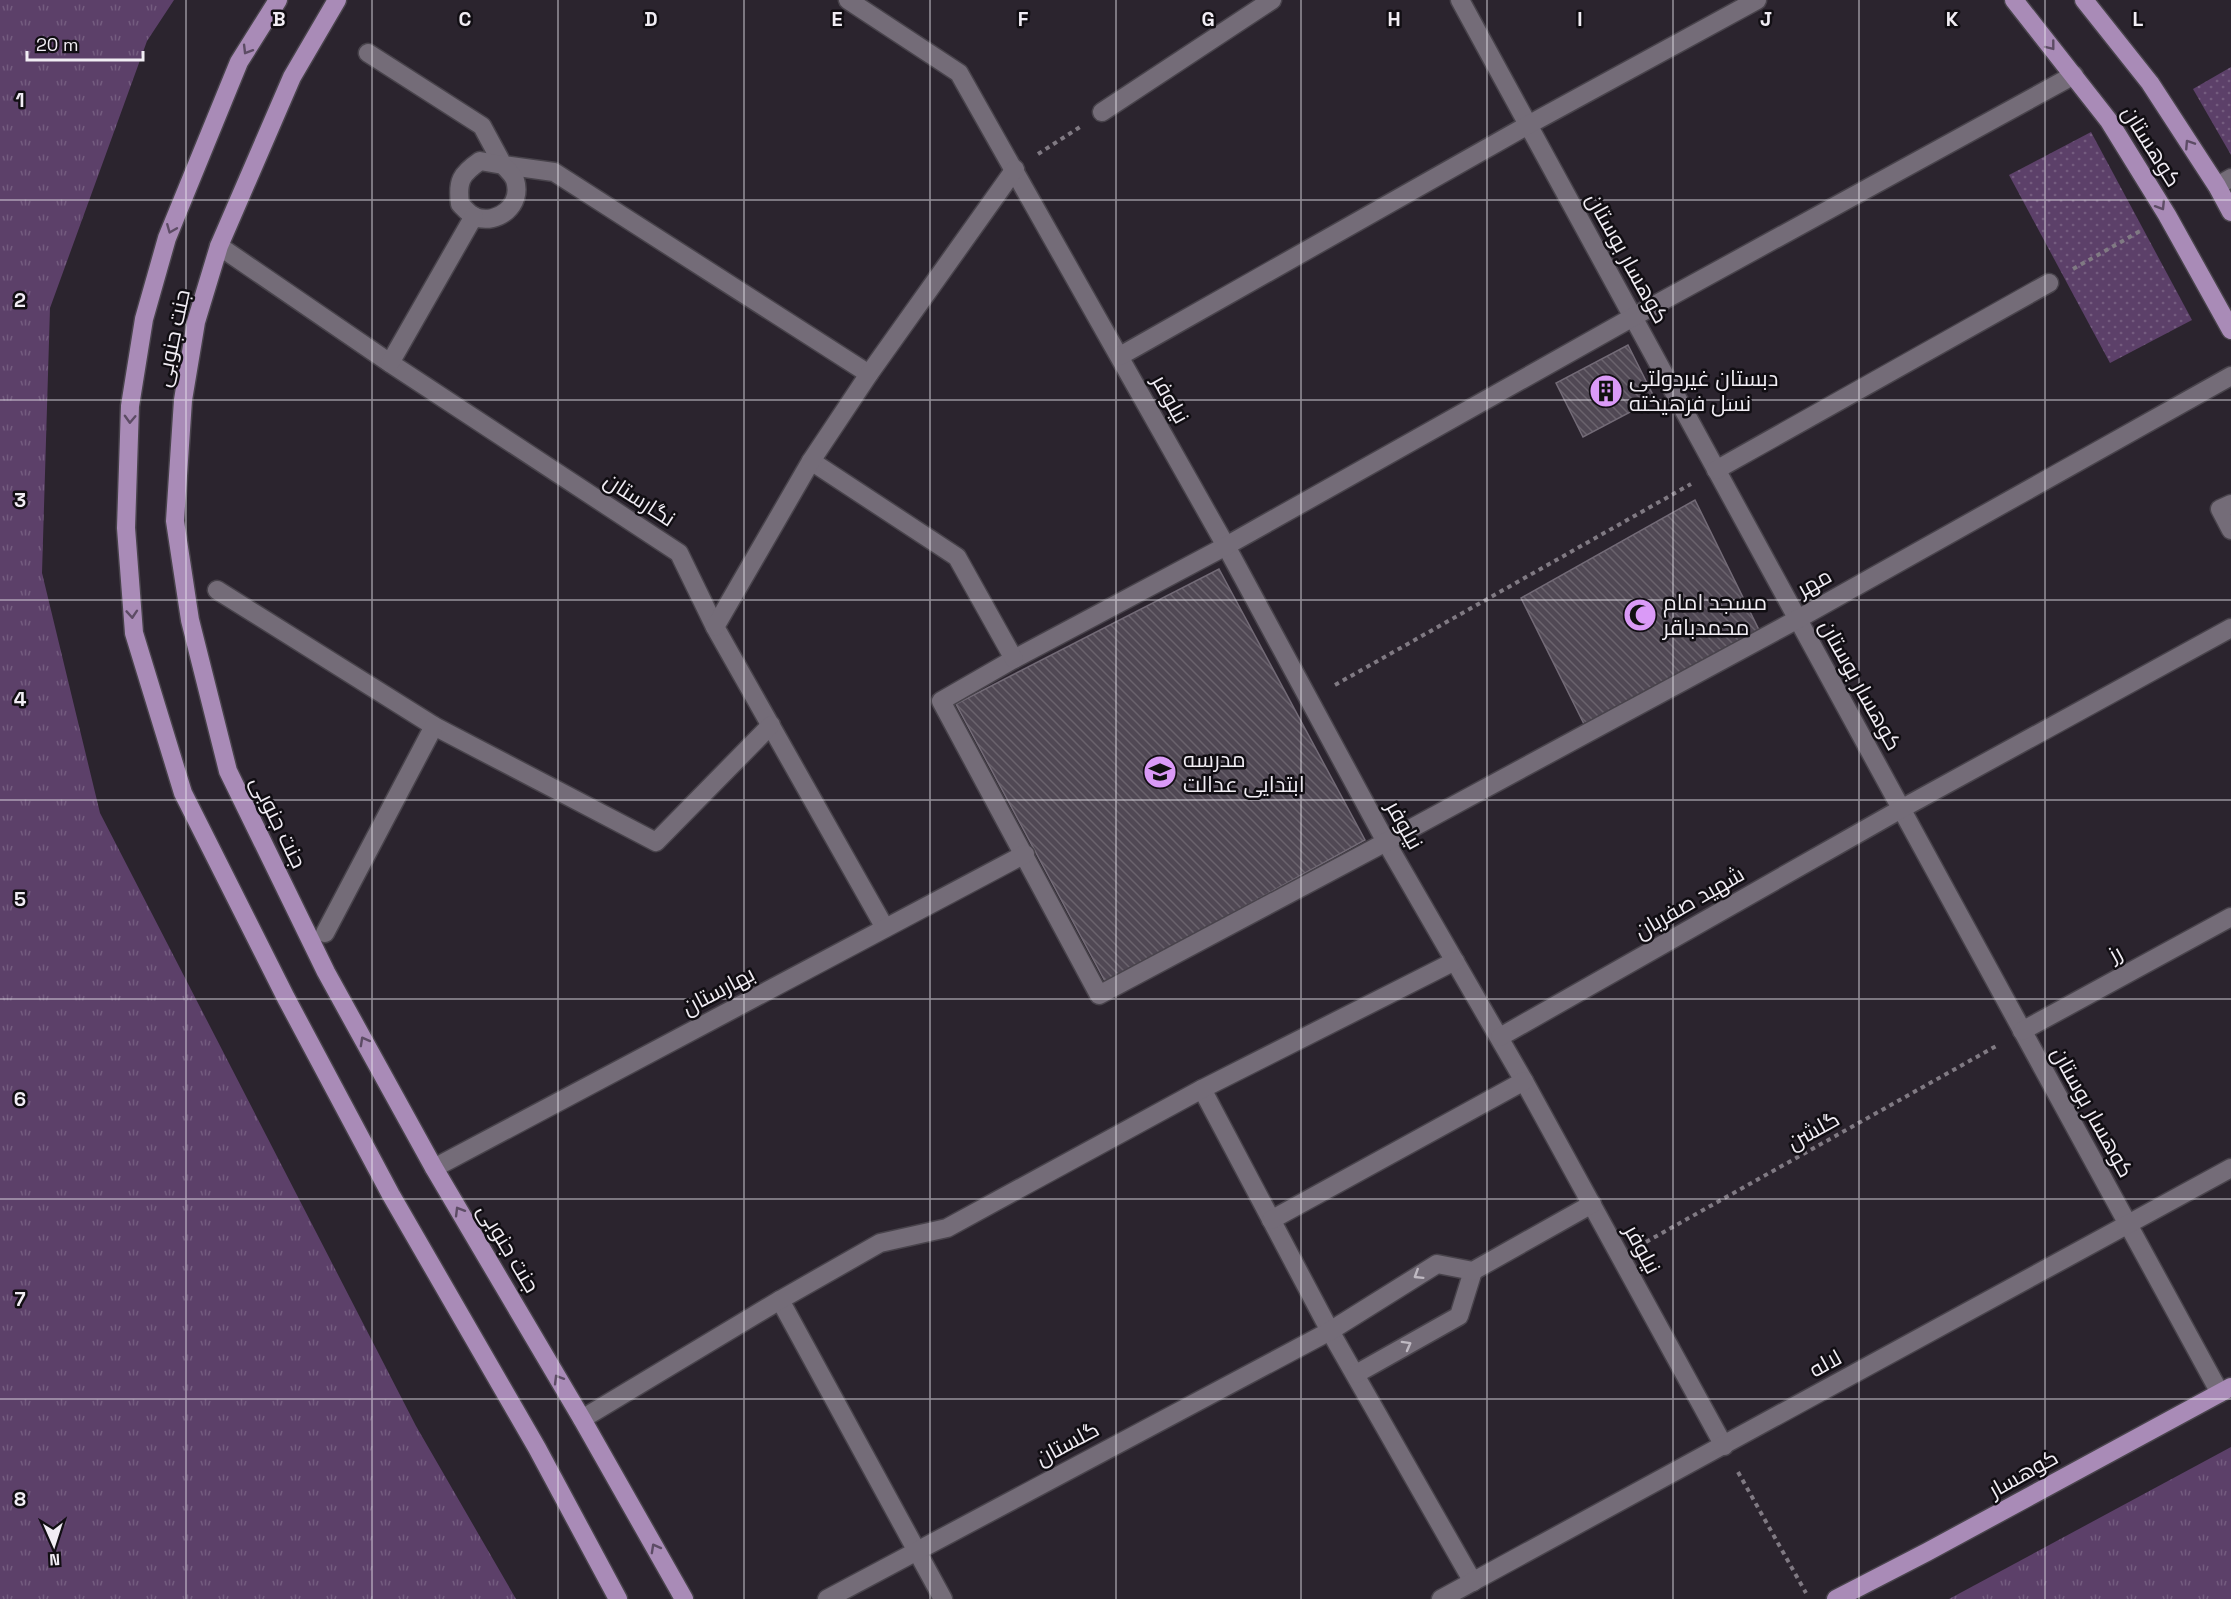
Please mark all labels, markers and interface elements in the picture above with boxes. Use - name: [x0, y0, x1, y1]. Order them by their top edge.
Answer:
- text: B: [272, 6, 286, 32]
- text: C: [459, 6, 472, 32]
- text: D: [644, 6, 658, 32]
- text: E: [831, 6, 843, 32]
- text: F: [1018, 6, 1029, 32]
- text: G: [1201, 6, 1215, 32]
- text: H: [1387, 6, 1401, 32]
- text: I: [1577, 6, 1583, 32]
- text: J: [1760, 6, 1772, 32]
- text: K: [1946, 6, 1959, 32]
- text: L: [2133, 6, 2144, 32]
- scale bar: [27, 24, 142, 62]
- text: 20 m: [36, 33, 79, 56]
- one-way arrow: [2043, 39, 2054, 50]
- one-way arrow: [243, 44, 255, 54]
- text: 1: [15, 87, 25, 113]
- street label: کوهستان: [2116, 100, 2188, 192]
- one-way arrow: [2185, 140, 2197, 150]
- street label: کوهسار بوستان: [1581, 188, 1675, 328]
- one-way arrow: [2154, 200, 2166, 210]
- one-way arrow: [166, 223, 178, 234]
- text: 2: [14, 287, 26, 313]
- street label: جنت جنوبی: [148, 287, 196, 389]
- place label: دبستان غیردولتی نسل فرهیخته: [1629, 364, 1778, 417]
- street label: نیلوفر: [1145, 368, 1196, 428]
- building icon: دبستان غیردولتی نسل فرهیخته: [1588, 373, 1624, 409]
- one-way arrow: [123, 415, 136, 424]
- street label: نگارستان: [599, 466, 681, 532]
- text: 3: [14, 487, 26, 513]
- street label: مهر: [1790, 561, 1836, 604]
- place label: مسجد امام محمدباقر: [1661, 588, 1767, 641]
- mosque icon: مسجد امام محمدباقر: [1622, 597, 1658, 633]
- one-way arrow: [126, 609, 139, 618]
- street label: کوهسار بوستان: [1814, 615, 1908, 755]
- text: 4: [14, 686, 27, 712]
- place label: مدرسه ابتدایی عدالت: [1183, 745, 1305, 798]
- school or university icon: مدرسه ابتدایی عدالت: [1142, 754, 1178, 790]
- street label: جنت جنوبی: [245, 771, 313, 873]
- street label: نیلوفر: [1379, 794, 1430, 854]
- street label: شهید صفریان: [1629, 859, 1749, 945]
- text: 5: [14, 886, 26, 912]
- street label: رز: [2101, 938, 2127, 969]
- street label: بهارستان: [677, 959, 759, 1021]
- one-way arrow: [360, 1036, 371, 1047]
- street label: کوهسار بوستان: [2046, 1042, 2140, 1182]
- text: 6: [14, 1086, 26, 1112]
- street label: گلشن: [1782, 1104, 1844, 1156]
- street label: جنت جنوبی: [471, 1198, 547, 1298]
- one-way arrow: [455, 1207, 466, 1217]
- street label: نیلوفر: [1618, 1218, 1668, 1278]
- one-way arrow: [1414, 1268, 1424, 1280]
- text: 7: [14, 1286, 26, 1312]
- one-way arrow: [1401, 1341, 1411, 1353]
- street label: لاله: [1804, 1343, 1846, 1383]
- one-way arrow: [554, 1375, 566, 1385]
- street label: گلستان: [1030, 1415, 1104, 1471]
- street label: کوهسار: [1982, 1443, 2063, 1504]
- text: 8: [14, 1486, 26, 1512]
- north arrow: [24, 1515, 84, 1575]
- one-way arrow: [651, 1544, 662, 1554]
- text: N: [49, 1549, 61, 1570]

